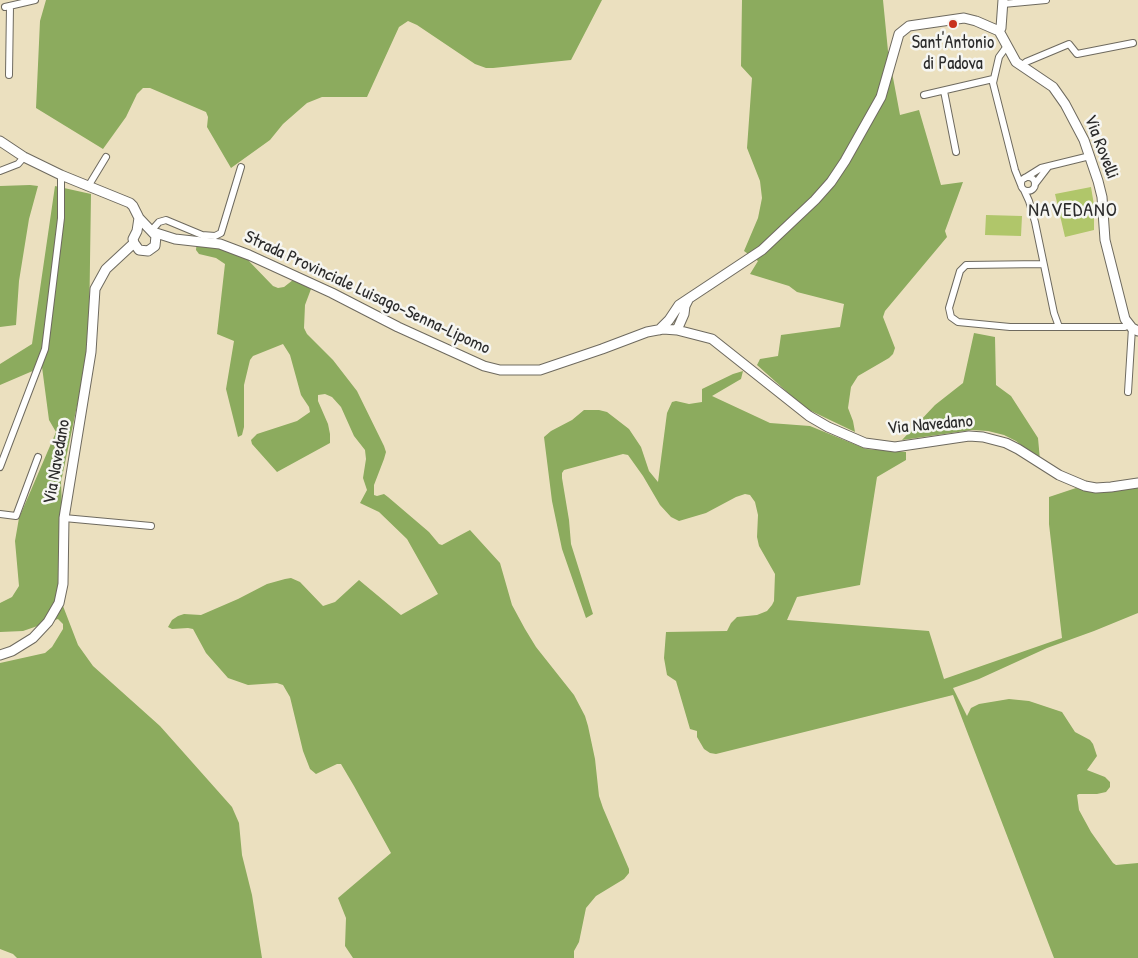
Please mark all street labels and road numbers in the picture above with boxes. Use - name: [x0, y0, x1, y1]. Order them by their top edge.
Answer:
- street label: Via Rovelli: [1079, 112, 1123, 182]
- street label: Strada Provinciale Luisago-Senna-Lipomo: [241, 226, 493, 360]
- street label: Via Navedano: [886, 411, 974, 439]
- street label: Via Navedano: [39, 418, 75, 506]

